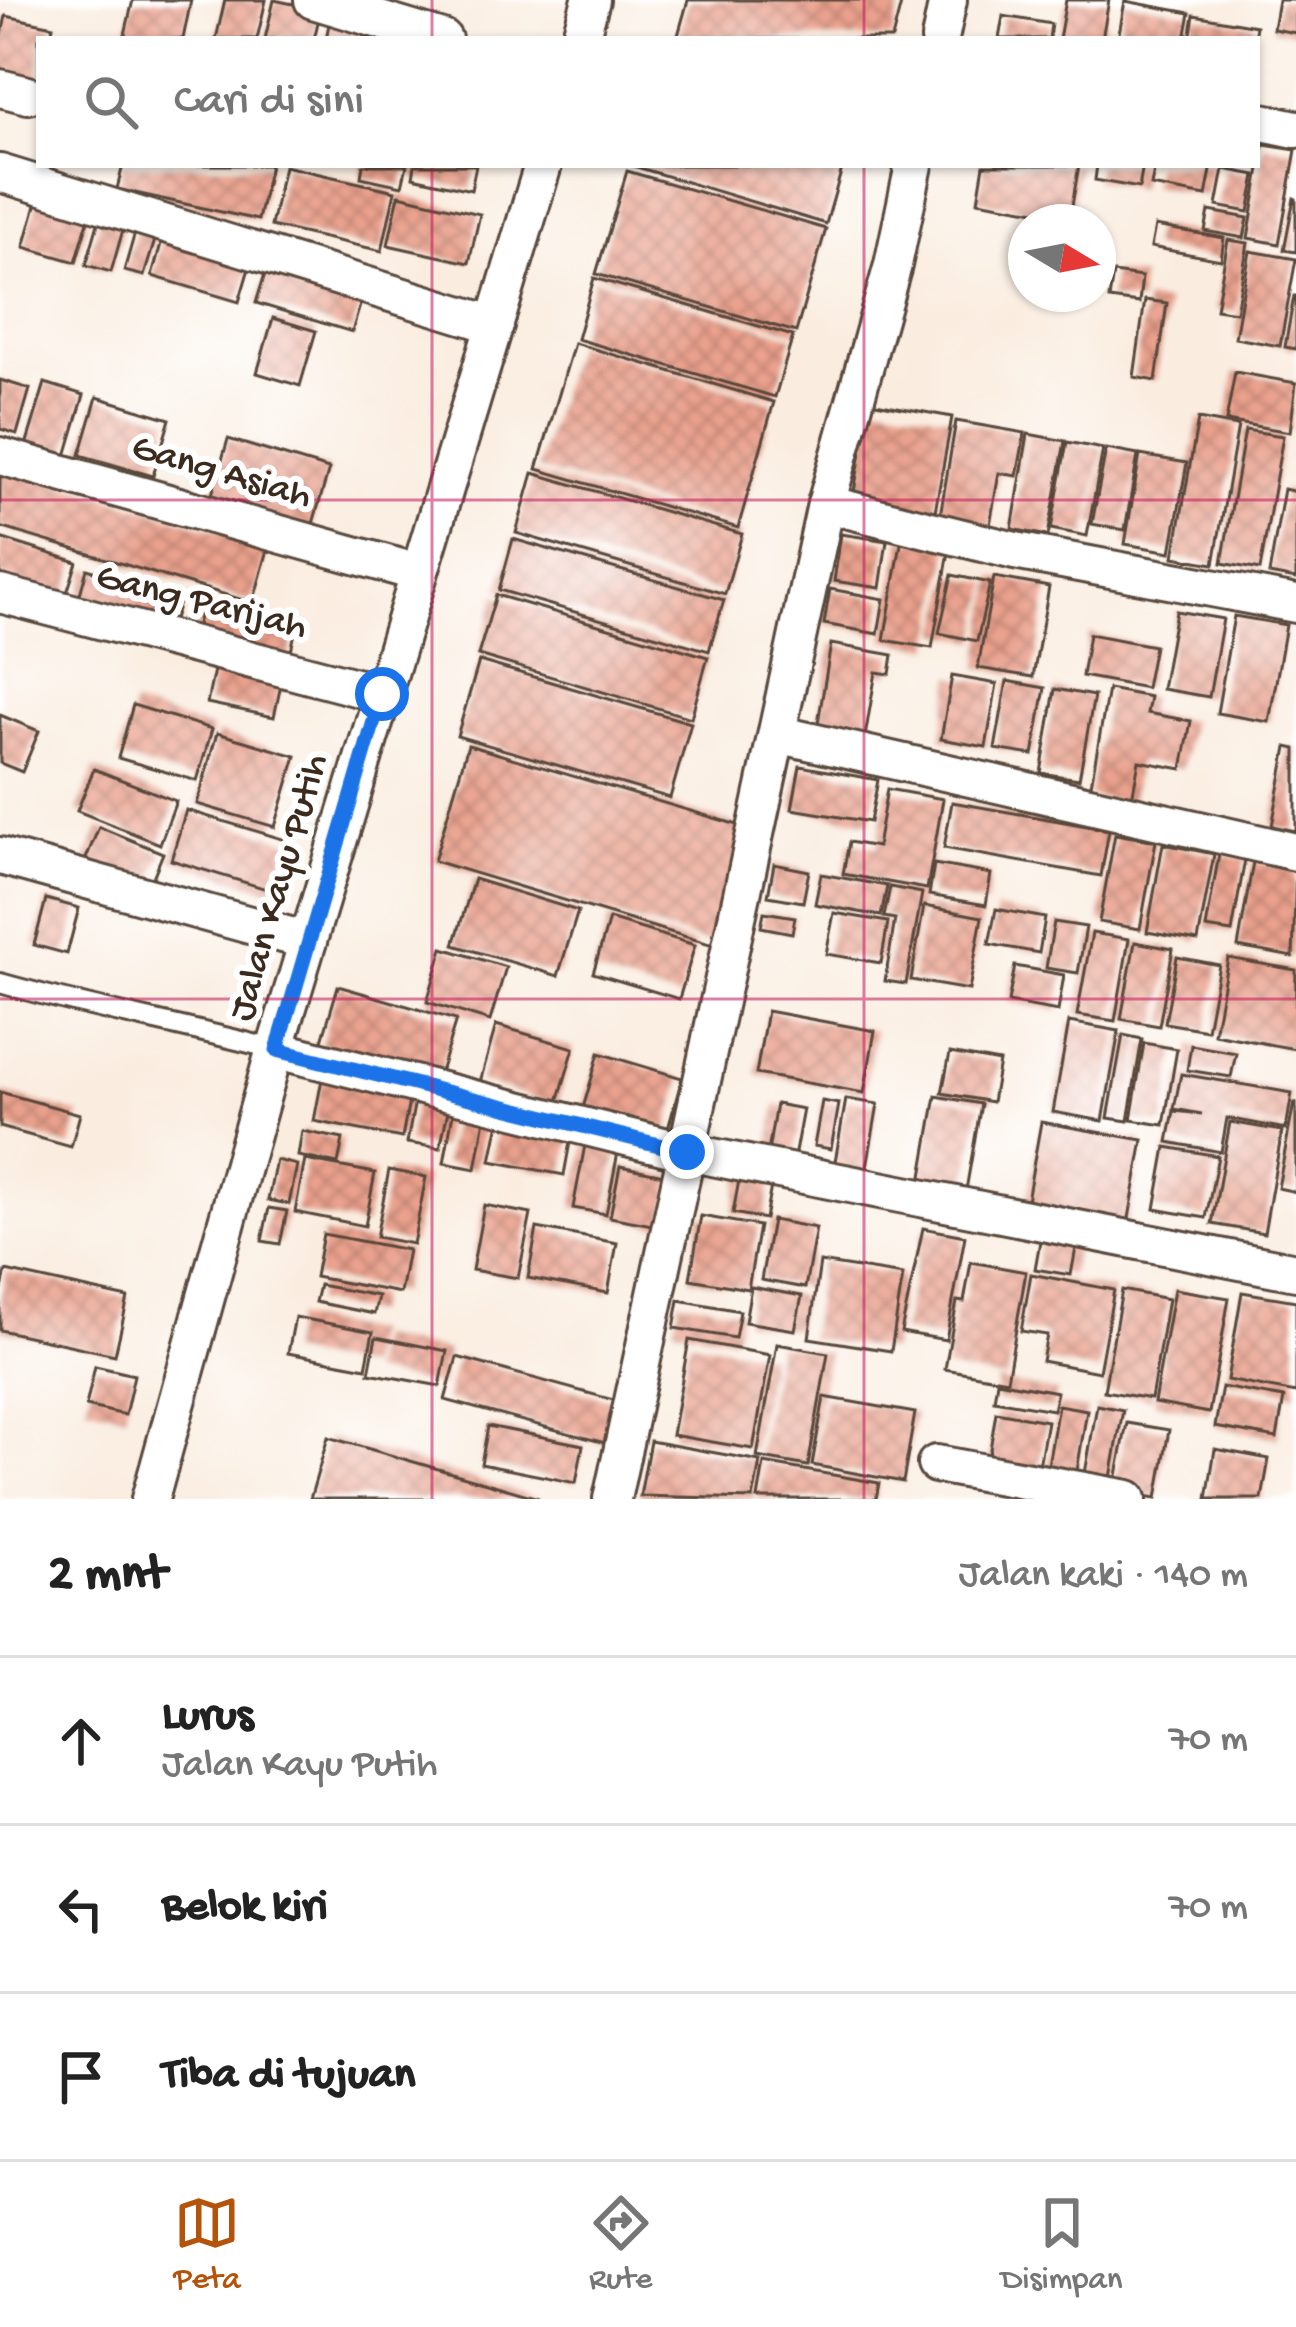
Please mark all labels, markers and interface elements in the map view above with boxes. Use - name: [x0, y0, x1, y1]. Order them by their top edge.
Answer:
- search box: [36, 36, 1260, 168]
- icon: search: [78, 69, 144, 135]
- text: Cari di sini: [174, 76, 364, 129]
- north arrow: [1008, 204, 1116, 312]
- street label: Gang Asiah: [126, 426, 316, 522]
- street label: Gang Parijah: [91, 556, 311, 652]
- route start: [355, 667, 409, 721]
- street label: Jalan Kayu Putih: [221, 749, 341, 1027]
- route end: [660, 1125, 714, 1179]
- text: 2 mnt: [48, 1547, 166, 1607]
- text: Jalan kaki · 140 m: [959, 1554, 1248, 1600]
- text: Lurus: [162, 1691, 253, 1744]
- icon: ahead: [48, 1708, 114, 1774]
- text: 70 m: [1169, 1718, 1248, 1764]
- text: Jalan Kayu Putih: [162, 1744, 437, 1790]
- icon: left: [48, 1876, 114, 1942]
- text: Belok kiri: [162, 1882, 328, 1935]
- text: 70 m: [1169, 1886, 1248, 1932]
- icon: arrive: [48, 2044, 114, 2110]
- text: Tiba di tujuan: [162, 2050, 415, 2103]
- tab: Peta: [174, 2190, 241, 2300]
- tab: Rute: [588, 2190, 654, 2300]
- tab: Disimpan: [1001, 2190, 1122, 2300]

